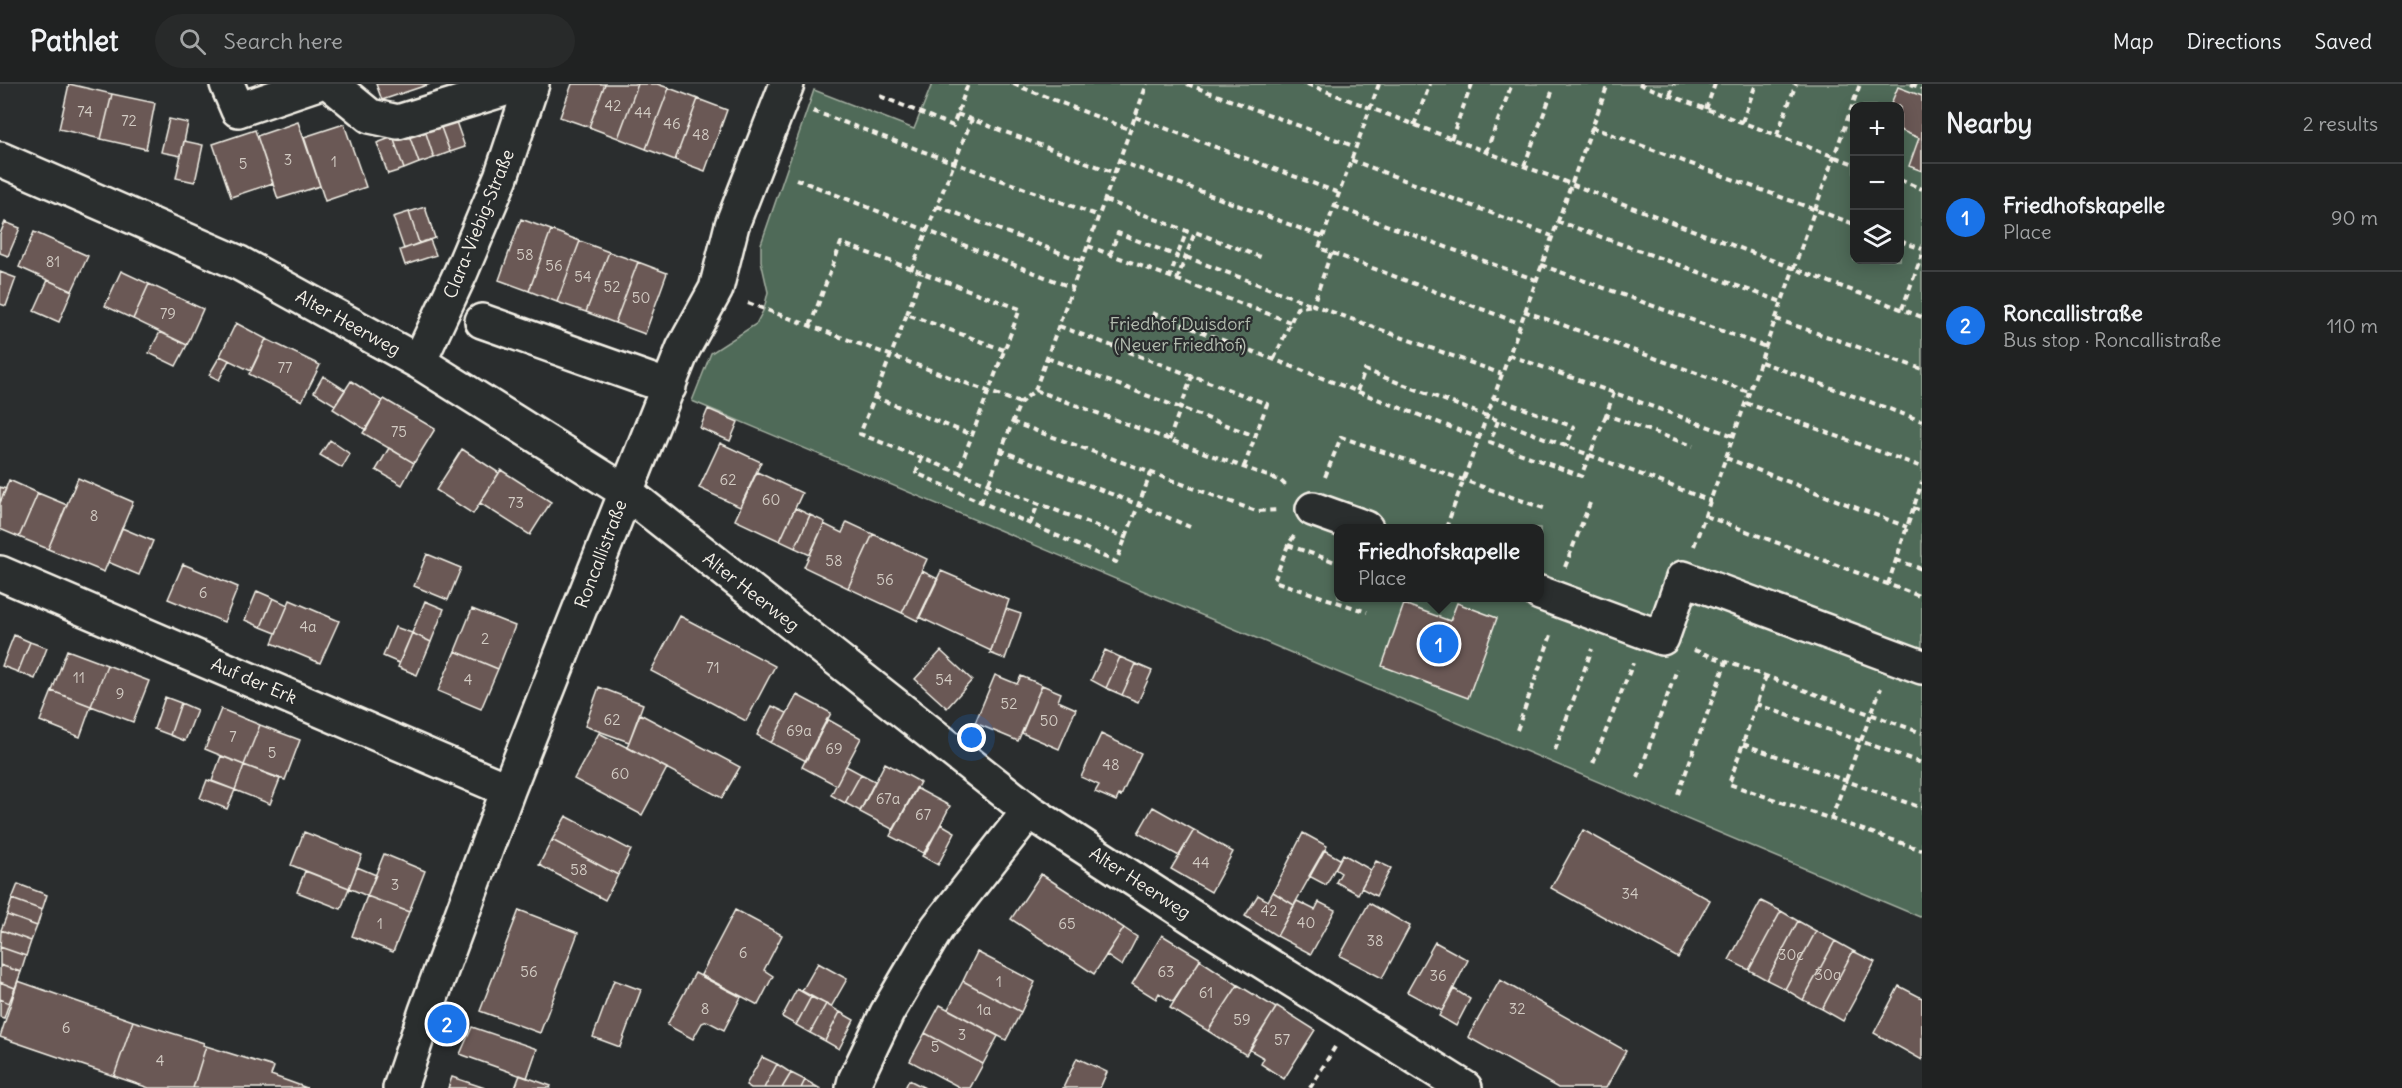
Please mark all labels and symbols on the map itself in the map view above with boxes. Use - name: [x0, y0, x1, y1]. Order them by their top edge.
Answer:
- house number: 42: [605, 96, 621, 115]
- house number: 74: [77, 102, 93, 121]
- house number: 44: [634, 103, 652, 122]
- house number: 72: [121, 111, 137, 130]
- house number: 46: [663, 114, 681, 133]
- house number: 48: [692, 125, 710, 144]
- street label: Clara-Viebig-Straße: [438, 146, 519, 302]
- house number: 3: [284, 150, 292, 169]
- house number: 1: [331, 152, 337, 171]
- house number: 5: [239, 154, 247, 173]
- house number: 58: [516, 245, 534, 264]
- house number: 81: [46, 252, 60, 271]
- house number: 56: [545, 256, 563, 275]
- house number: 54: [574, 267, 592, 286]
- house number: 52: [604, 277, 620, 296]
- street label: Alter Heerweg: [292, 284, 405, 361]
- house number: 50: [632, 288, 650, 307]
- house number: 79: [160, 304, 176, 323]
- park label: Friedhof Duisdorf (Neuer Friedhof): [1109, 312, 1252, 356]
- house number: 77: [278, 358, 292, 377]
- house number: 75: [391, 422, 407, 441]
- house number: 62: [720, 470, 736, 489]
- house number: 60: [762, 490, 780, 509]
- house number: 73: [508, 493, 524, 512]
- street label: Roncallistraße: [569, 496, 632, 611]
- house number: 8: [90, 506, 98, 525]
- street label: Alter Heerweg: [698, 547, 804, 636]
- house number: 58: [825, 551, 843, 570]
- house number: 56: [876, 570, 894, 589]
- house number: 6: [199, 583, 207, 602]
- house number: 4a: [299, 617, 317, 636]
- pin: 1: [1420, 622, 1458, 666]
- house number: 2: [481, 629, 489, 648]
- street label: Auf der Erk: [208, 652, 301, 709]
- house number: 71: [706, 658, 720, 677]
- house number: 11: [73, 668, 85, 687]
- house number: 4: [464, 670, 473, 689]
- house number: 54: [935, 670, 953, 689]
- house number: 9: [116, 684, 124, 703]
- house number: 52: [1001, 694, 1017, 713]
- house number: 62: [604, 710, 620, 729]
- house number: 50: [1040, 711, 1058, 730]
- house number: 69a: [786, 721, 812, 740]
- your location: [957, 723, 986, 752]
- house number: 7: [229, 727, 237, 746]
- house number: 69: [825, 739, 843, 758]
- house number: 5: [268, 743, 276, 762]
- house number: 48: [1102, 755, 1120, 774]
- house number: 60: [611, 764, 629, 783]
- house number: 67a: [876, 789, 901, 808]
- house number: 67: [915, 805, 931, 824]
- street label: Alter Heerweg: [1085, 841, 1195, 924]
- house number: 44: [1192, 853, 1210, 872]
- house number: 58: [570, 860, 588, 879]
- house number: 3: [391, 875, 399, 894]
- house number: 34: [1621, 884, 1639, 903]
- house number: 42: [1261, 901, 1277, 920]
- house number: 40: [1297, 913, 1315, 932]
- house number: 1: [377, 914, 383, 933]
- house number: 65: [1058, 914, 1076, 933]
- house number: 38: [1366, 931, 1384, 950]
- house number: 6: [739, 943, 747, 962]
- house number: 30c: [1778, 945, 1804, 964]
- house number: 56: [520, 962, 538, 981]
- house number: 63: [1157, 962, 1175, 981]
- house number: 30a: [1815, 965, 1842, 984]
- house number: 36: [1429, 966, 1447, 985]
- house number: 1: [996, 972, 1002, 991]
- house number: 61: [1199, 983, 1213, 1002]
- house number: 8: [701, 999, 709, 1018]
- house number: 32: [1509, 999, 1525, 1018]
- house number: 1a: [977, 1000, 992, 1019]
- pin: 2: [428, 1002, 466, 1046]
- house number: 59: [1233, 1010, 1251, 1029]
- house number: 6: [62, 1018, 70, 1037]
- house number: 3: [958, 1025, 966, 1044]
- house number: 57: [1274, 1030, 1290, 1049]
- house number: 5: [931, 1037, 939, 1056]
- house number: 4: [156, 1051, 165, 1070]

